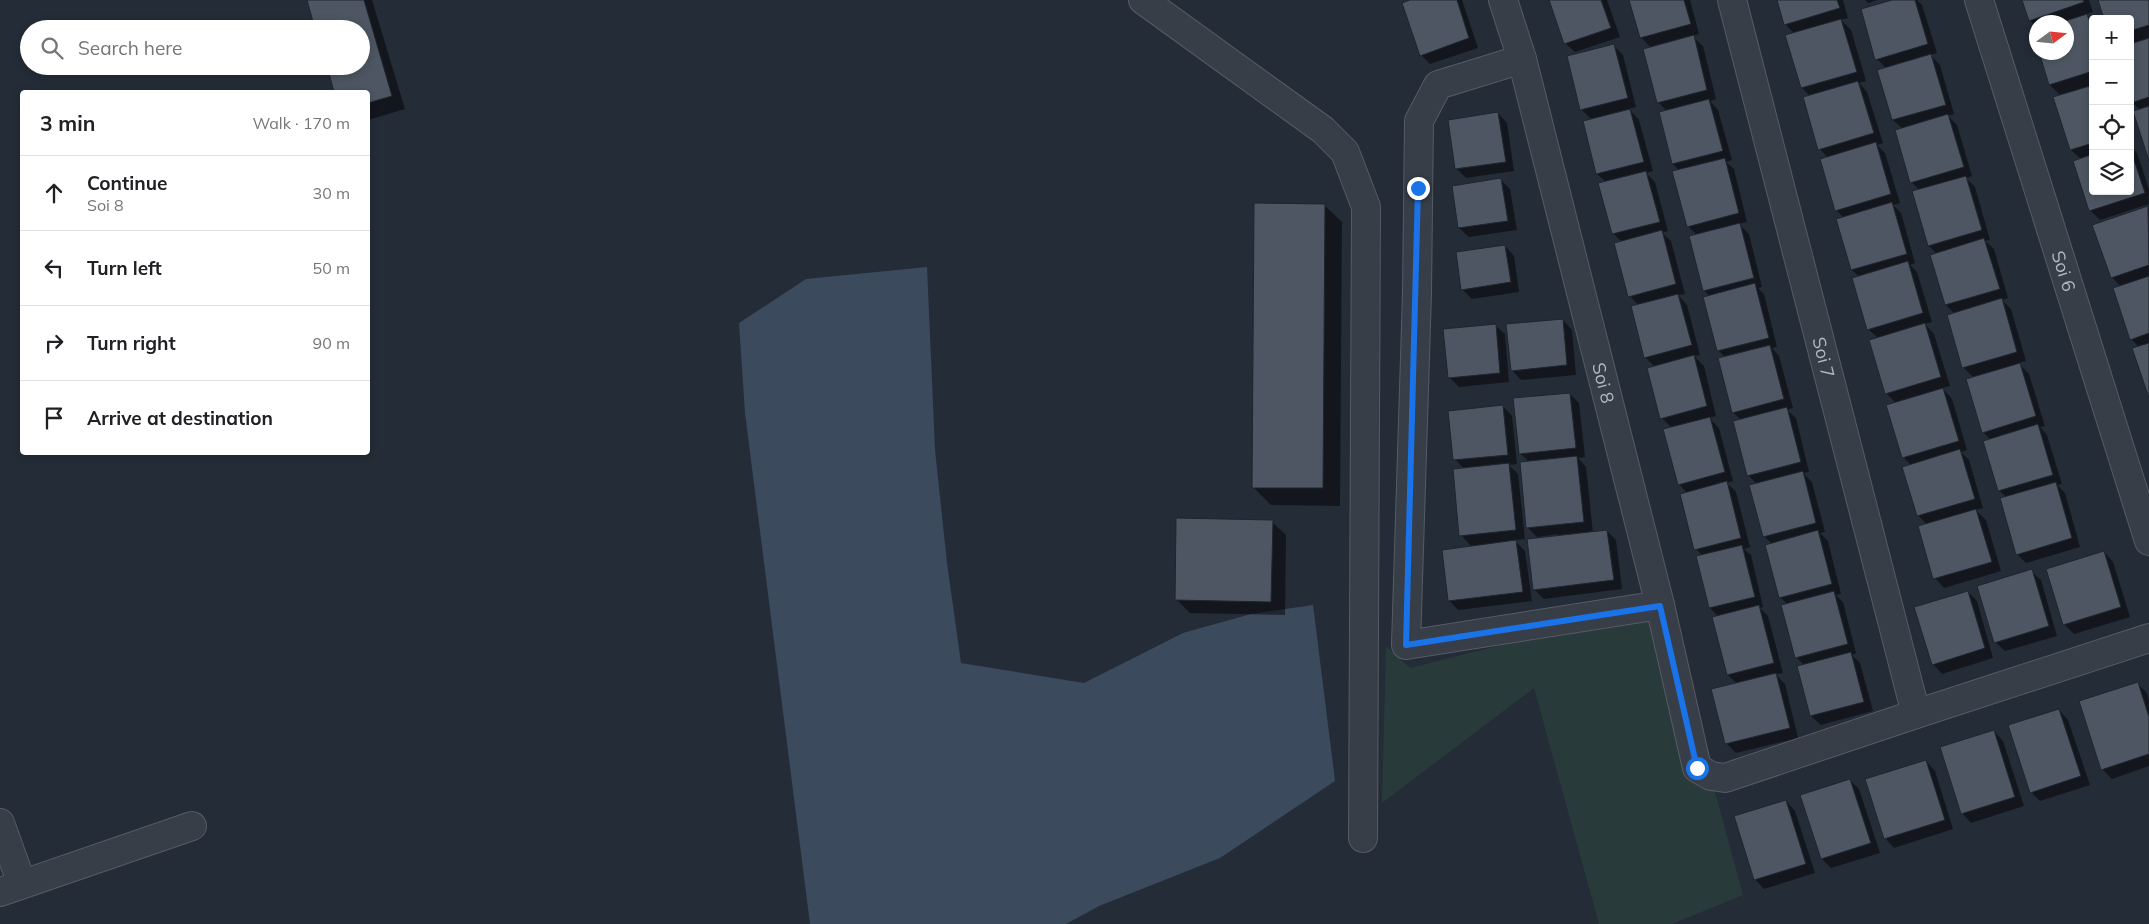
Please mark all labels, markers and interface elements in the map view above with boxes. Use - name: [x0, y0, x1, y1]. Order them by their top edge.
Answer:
- north arrow: [2029, 15, 2074, 60]
- map controls: [2089, 15, 2134, 195]
- button: +: [2089, 15, 2134, 60]
- search box: [20, 20, 370, 75]
- icon: search: [38, 34, 66, 62]
- text: Search here: [78, 36, 182, 60]
- button: −: [2089, 60, 2134, 105]
- button: locate: [2089, 105, 2134, 150]
- text: 3 min: [40, 110, 95, 136]
- text: Walk · 170 m: [252, 113, 350, 133]
- button: layers: [2089, 150, 2134, 195]
- text: Continue: [87, 171, 167, 195]
- route end: [1407, 177, 1430, 200]
- icon: ahead: [40, 179, 68, 207]
- text: 30 m: [313, 183, 350, 203]
- text: Soi 8: [87, 195, 124, 215]
- street label: Soi 6: [2047, 248, 2081, 294]
- icon: left: [40, 254, 68, 282]
- text: Turn left: [87, 256, 162, 280]
- text: 50 m: [313, 258, 350, 278]
- icon: right: [40, 329, 68, 357]
- text: Turn right: [87, 331, 176, 355]
- text: 90 m: [313, 333, 350, 353]
- street label: Soi 7: [1808, 334, 1840, 380]
- street label: Soi 8: [1588, 360, 1620, 406]
- icon: arrive: [40, 404, 68, 432]
- text: Arrive at destination: [87, 406, 273, 430]
- route start: [1686, 757, 1709, 780]

